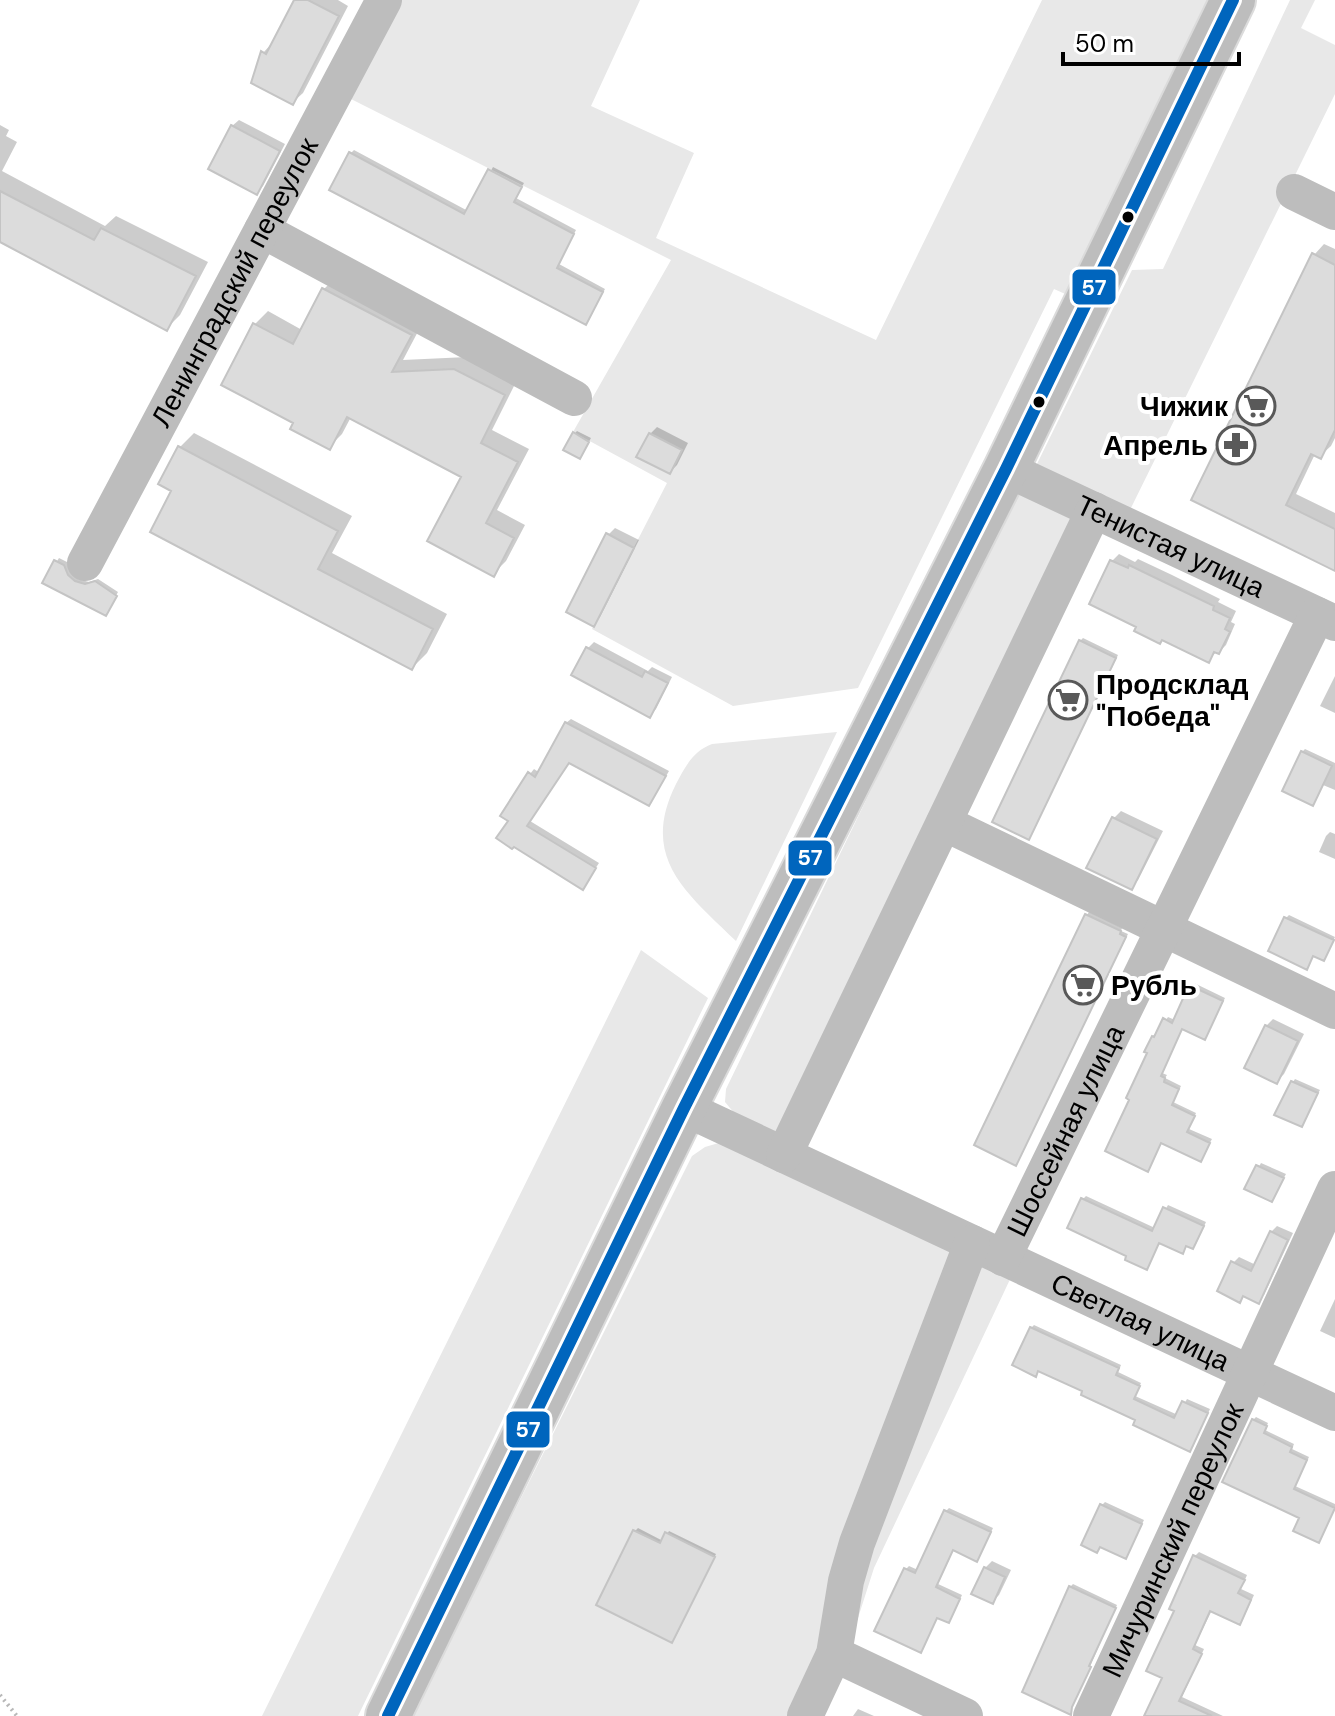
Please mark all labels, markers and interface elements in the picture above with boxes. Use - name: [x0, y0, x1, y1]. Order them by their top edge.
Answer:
- scale bar: [1063, 16, 1239, 66]
- text: 50 m: [1075, 28, 1134, 59]
- street label: Ленинградский переулок: [142, 130, 327, 433]
- unlabelled marker: [1120, 209, 1136, 225]
- line badge: 57: [1071, 268, 1117, 306]
- text: 57: [1081, 273, 1107, 302]
- supermarket icon: Чижик: [1235, 385, 1277, 427]
- place label: Чижик: [1140, 388, 1229, 425]
- unlabelled marker: [1031, 394, 1047, 410]
- pharmacy icon: Апрель: [1215, 424, 1257, 466]
- place label: Апрель: [1103, 427, 1208, 464]
- street label: Тенистая улица: [1071, 486, 1271, 606]
- place label: Продсклад "Победа": [1096, 666, 1249, 735]
- supermarket icon: Продсклад "Победа": [1047, 679, 1089, 721]
- line badge: 57: [787, 839, 833, 877]
- text: 57: [797, 843, 823, 872]
- supermarket icon: Рубль: [1062, 964, 1104, 1006]
- place label: Рубль: [1111, 967, 1197, 1004]
- street label: Шоссейная улица: [998, 1018, 1133, 1242]
- street label: Светлая улица: [1045, 1264, 1236, 1380]
- street label: Мичуринский переулок: [1093, 1396, 1252, 1683]
- line badge: 57: [505, 1410, 551, 1449]
- text: 57: [515, 1415, 541, 1444]

